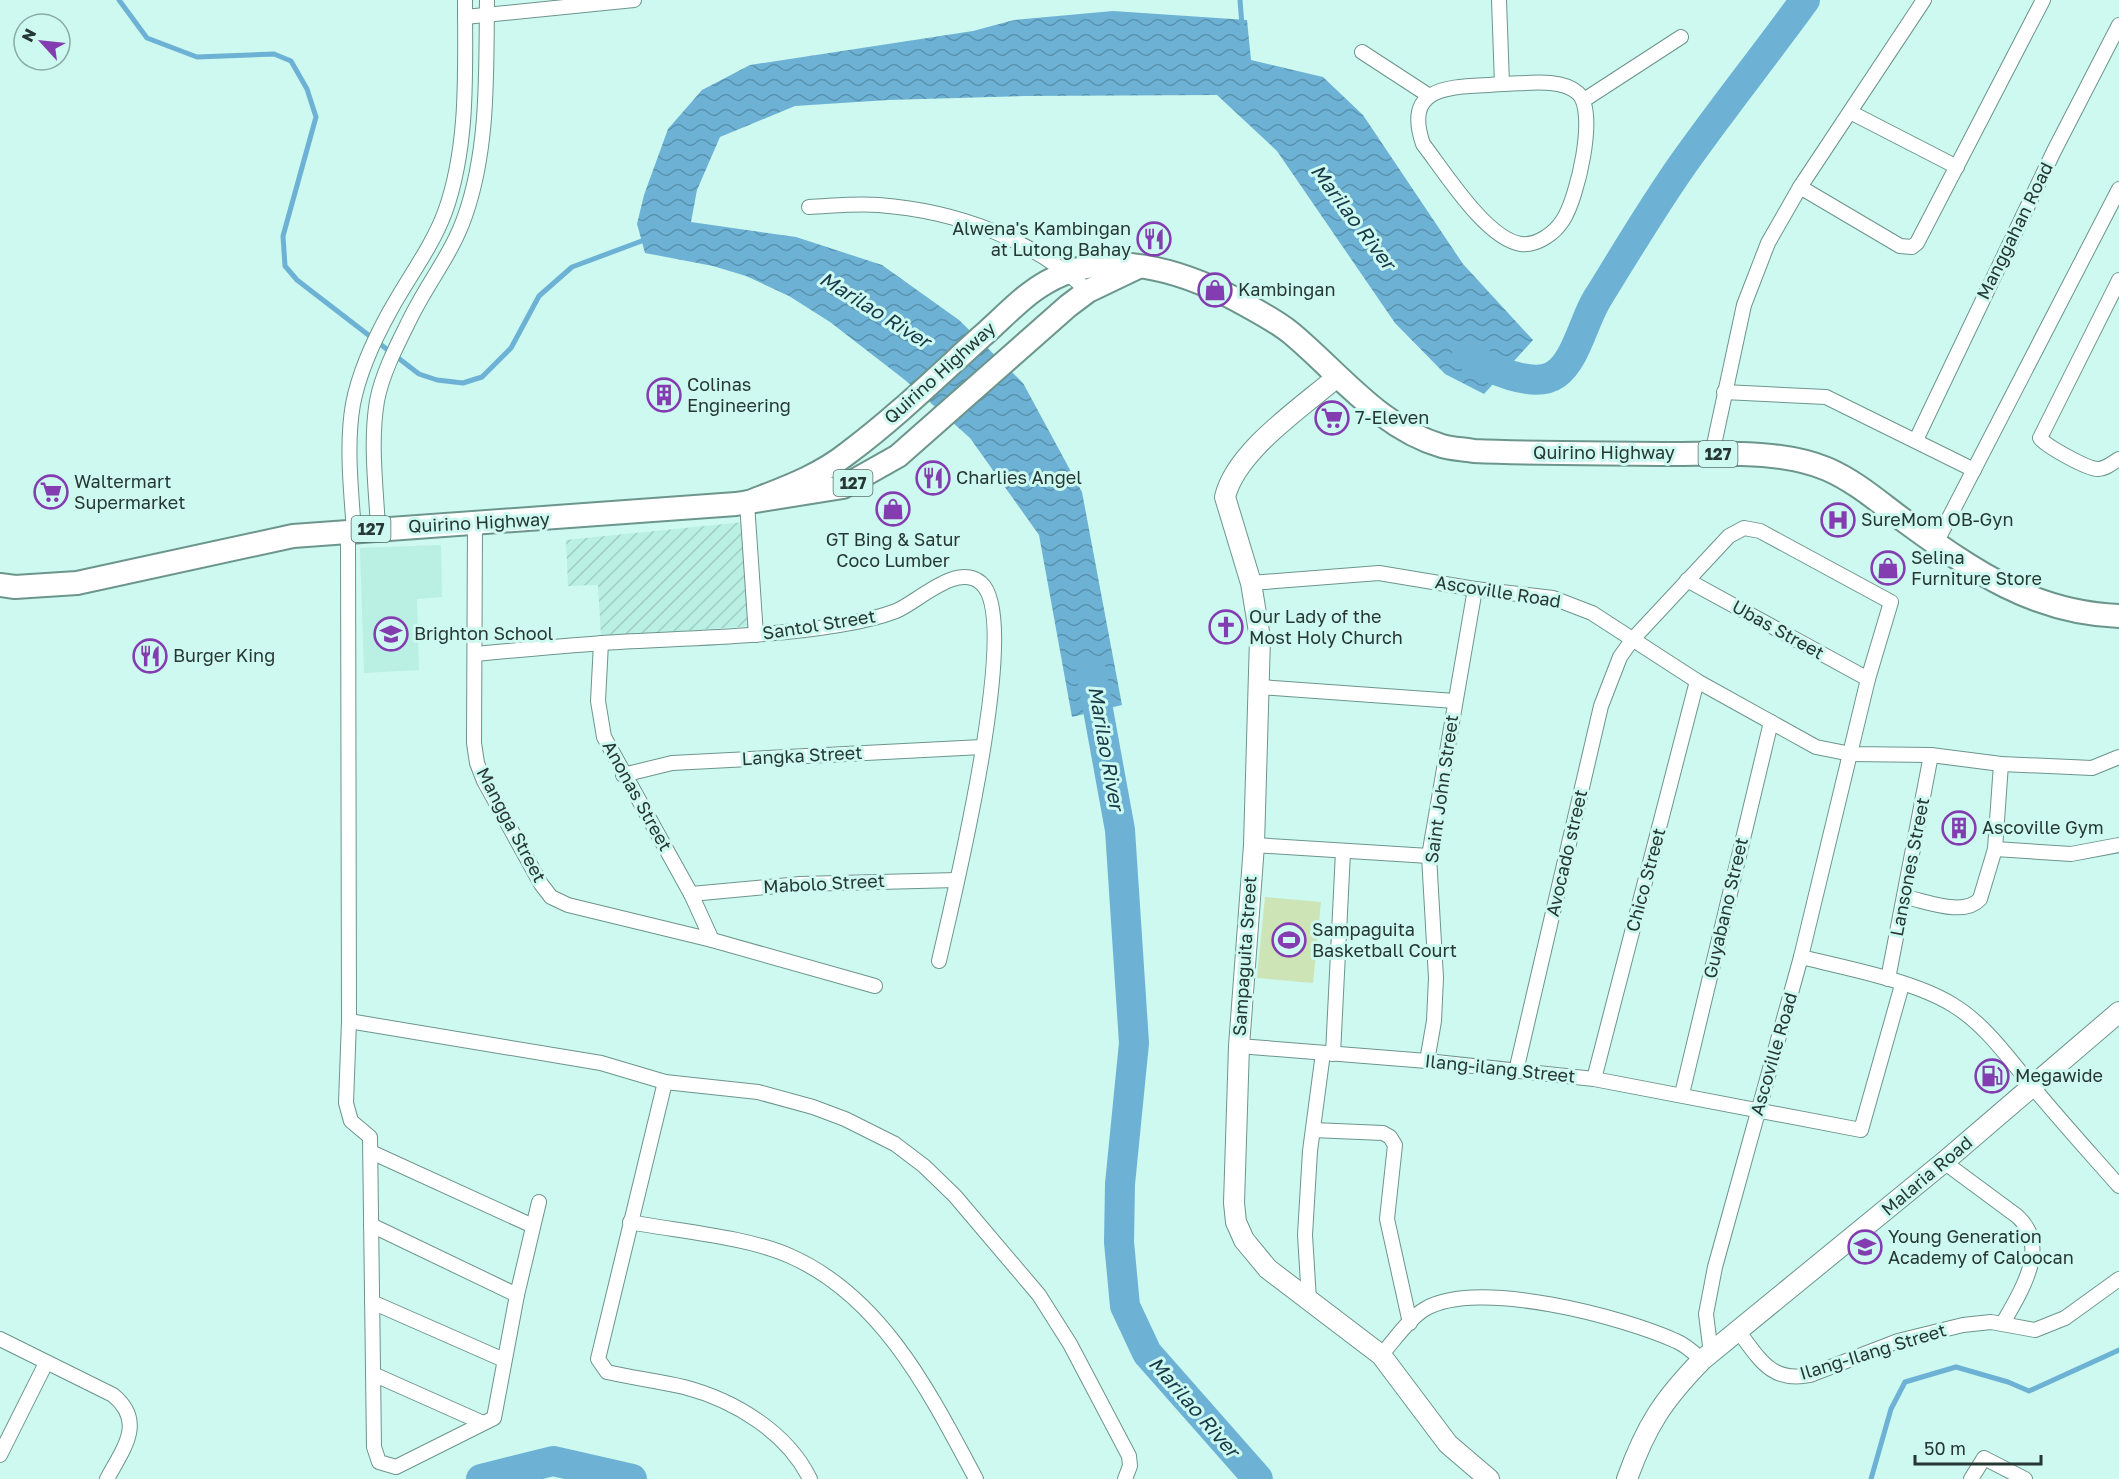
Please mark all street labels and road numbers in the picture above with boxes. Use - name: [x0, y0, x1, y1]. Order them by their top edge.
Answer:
- street label: Manggahan Road: [1971, 158, 2057, 303]
- street label: Quirino Highway: [879, 317, 999, 428]
- street label: Quirino Highway: [1533, 441, 1675, 463]
- road number: 127: [1698, 441, 1738, 467]
- road number: 127: [834, 470, 872, 496]
- street label: Quirino Highway: [408, 507, 550, 537]
- road number: 127: [352, 516, 391, 542]
- street label: Ascoville Road: [1434, 570, 1563, 612]
- street label: Ubas Street: [1729, 595, 1828, 663]
- street label: Santol Street: [761, 604, 877, 644]
- street label: Saint John Street: [1420, 713, 1462, 865]
- street label: Anonas Street: [599, 737, 677, 854]
- street label: Langka Street: [741, 741, 863, 769]
- street label: Mangga Street: [472, 763, 551, 886]
- street label: Avocado street: [1541, 787, 1591, 918]
- street label: Lansones Street: [1885, 796, 1933, 938]
- street label: Chico Street: [1621, 825, 1669, 934]
- street label: Guyabano Street: [1698, 835, 1752, 980]
- street label: Mabolo Street: [763, 869, 885, 897]
- street label: Sampaguita Street: [1227, 875, 1261, 1037]
- street label: Ascoville Road: [1745, 990, 1801, 1118]
- street label: Ilang-ilang Street: [1424, 1049, 1576, 1087]
- street label: Malaria Road: [1876, 1131, 1976, 1220]
- street label: Ilang-Ilang Street: [1797, 1318, 1949, 1384]

